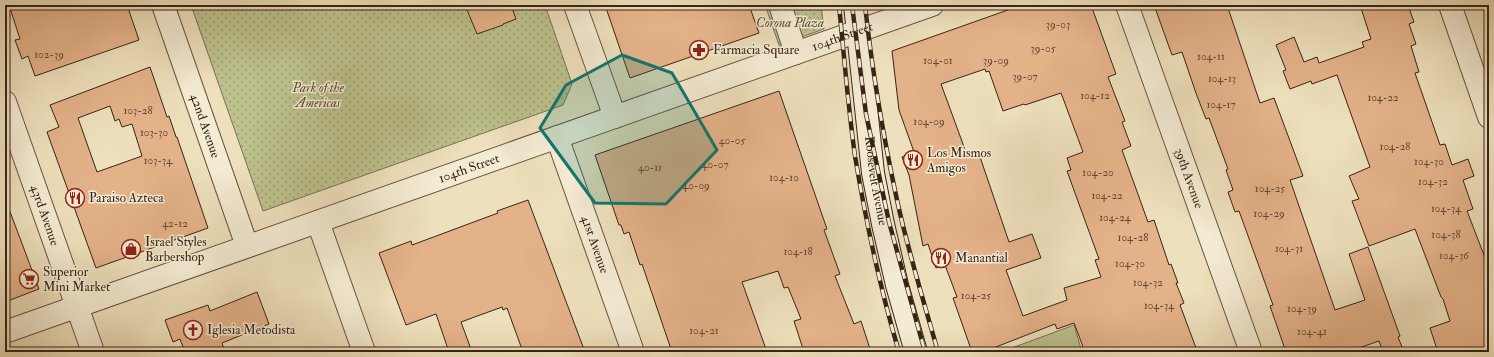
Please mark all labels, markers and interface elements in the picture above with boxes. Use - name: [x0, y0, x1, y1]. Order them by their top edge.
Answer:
- park label: Corona Plaza: [756, 15, 824, 31]
- house number: 39-03: [1046, 18, 1070, 31]
- street label: 104th Street: [810, 19, 875, 55]
- pharmacy icon: Farmacia Square: [688, 39, 710, 61]
- place label: Farmacia Square: [713, 42, 800, 58]
- house number: 39-05: [1031, 42, 1056, 55]
- house number: 102-39: [34, 48, 64, 61]
- house number: 104-11: [1197, 50, 1225, 63]
- house number: 104-01: [923, 54, 953, 67]
- house number: 39-09: [983, 54, 1009, 67]
- house number: 39-07: [1012, 70, 1038, 83]
- house number: 104-13: [1208, 72, 1236, 85]
- park label: Park of the Americas: [291, 80, 344, 111]
- house number: 104-12: [1080, 89, 1110, 102]
- house number: 104-22: [1367, 91, 1399, 104]
- street label: 42nd Avenue: [187, 92, 224, 161]
- house number: 104-17: [1206, 98, 1236, 111]
- house number: 103-28: [123, 104, 153, 117]
- house number: 104-09: [913, 115, 945, 128]
- house number: 103-30: [140, 126, 168, 139]
- house number: 40-05: [719, 134, 746, 147]
- street label: Roosevelt Avenue: [861, 135, 891, 227]
- house number: 104-28: [1380, 140, 1410, 153]
- place label: Los Mismos Amigos: [926, 145, 992, 176]
- street label: 39th Avenue: [1171, 146, 1207, 211]
- restaurant icon: Los Mismos Amigos: [902, 149, 924, 171]
- street label: 104th Street: [436, 150, 502, 186]
- house number: 103-34: [144, 154, 173, 167]
- house number: 104-30: [1414, 155, 1444, 168]
- house number: 40-07: [702, 158, 728, 171]
- house number: 40-11: [638, 161, 662, 174]
- house number: 104-20: [1082, 166, 1114, 179]
- house number: 104-10: [769, 171, 799, 184]
- house number: 104-32: [1418, 175, 1448, 188]
- house number: 40-09: [682, 179, 710, 192]
- house number: 104-25: [1255, 182, 1285, 195]
- street label: 43rd Avenue: [27, 183, 63, 248]
- restaurant icon: Paraiso Azteca: [64, 187, 86, 209]
- house number: 104-22: [1091, 189, 1123, 202]
- place label: Paraiso Azteca: [89, 190, 164, 206]
- house number: 104-34: [1431, 202, 1462, 215]
- house number: 104-29: [1253, 207, 1285, 220]
- house number: 104-24: [1099, 211, 1132, 224]
- street label: 41st Avenue: [577, 213, 613, 276]
- house number: 42-12: [162, 217, 188, 230]
- house number: 104-38: [1431, 228, 1461, 241]
- house number: 104-28: [1118, 231, 1148, 244]
- place label: Israel Styles Barbershop: [145, 234, 207, 266]
- shop icon: Israel Styles Barbershop: [120, 238, 142, 260]
- house number: 104-31: [1275, 242, 1303, 255]
- house number: 104-18: [783, 245, 813, 258]
- restaurant icon: Manantial: [930, 247, 952, 269]
- house number: 104-36: [1439, 249, 1470, 262]
- place label: Manantial: [955, 250, 1009, 266]
- house number: 104-30: [1115, 257, 1145, 270]
- place label: Superior Mini Market: [43, 264, 110, 295]
- supermarket icon: Superior Mini Market: [18, 268, 40, 290]
- house number: 104-32: [1133, 276, 1163, 289]
- house number: 104-25: [961, 289, 991, 302]
- house number: 104-34: [1144, 299, 1175, 312]
- house number: 104-39: [1287, 302, 1317, 315]
- church icon: Iglesia Metodista: [182, 319, 204, 341]
- place label: Iglesia Metodista: [207, 322, 296, 338]
- house number: 104-21: [689, 324, 719, 337]
- house number: 104-41: [1297, 325, 1327, 338]

